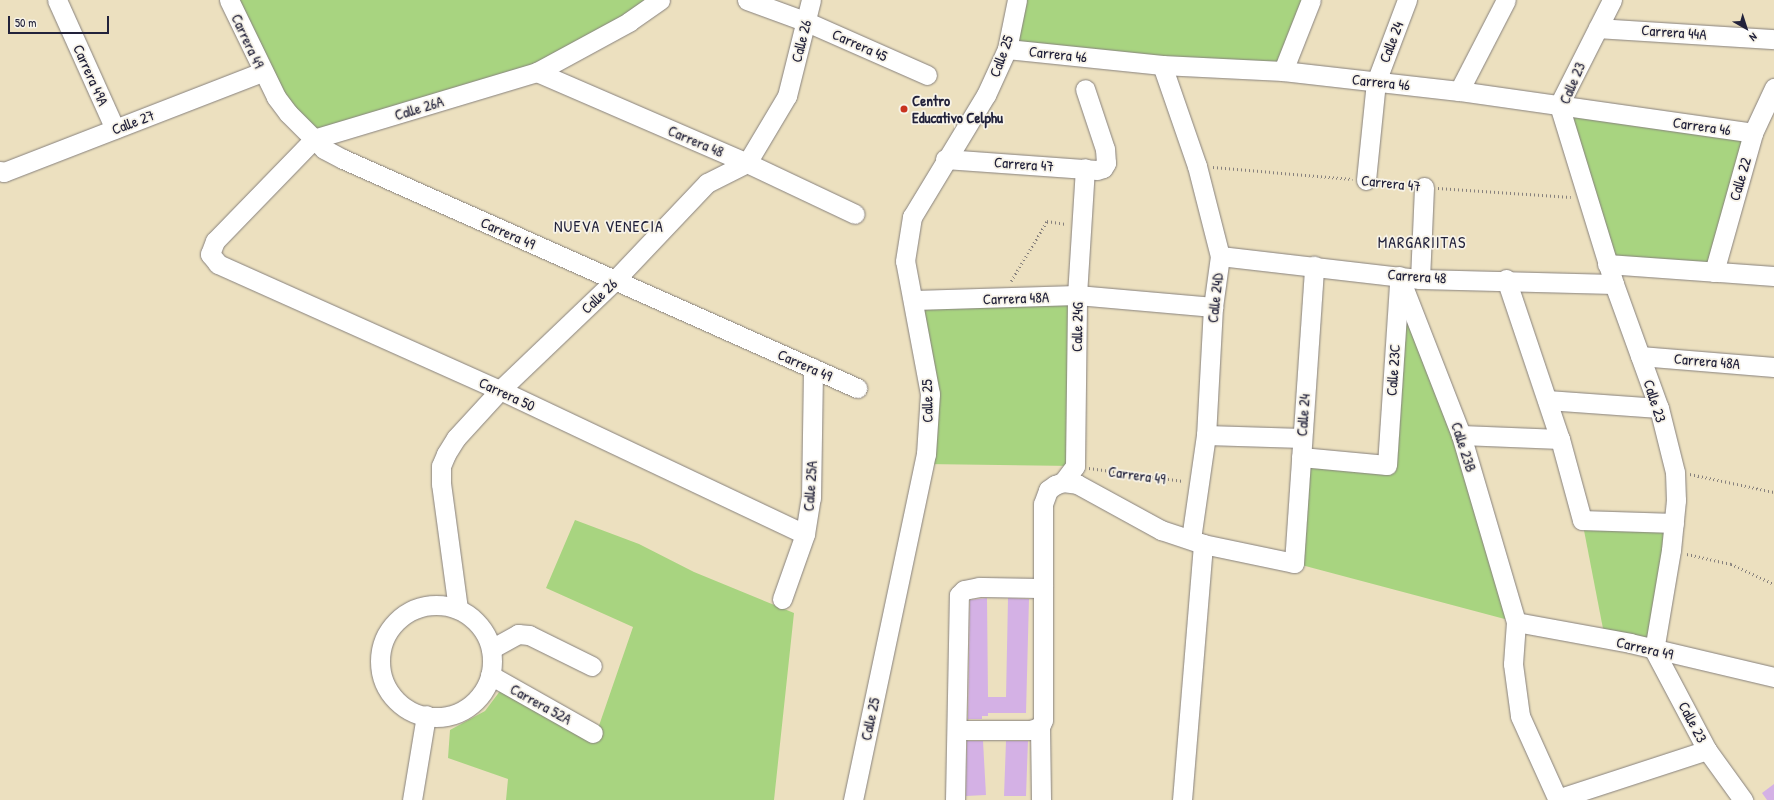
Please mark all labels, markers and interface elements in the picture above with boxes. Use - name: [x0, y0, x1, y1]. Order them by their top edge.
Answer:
- scale bar: [10, 8, 111, 34]
- north arrow: [1726, 8, 1766, 48]
- street label: Carrera 49: [228, 11, 268, 71]
- text: 50 m: [15, 14, 36, 31]
- street label: Calle 26: [787, 18, 815, 64]
- street label: Calle 24: [1375, 19, 1407, 65]
- street label: Carrera 44A: [1641, 21, 1707, 43]
- street label: Carrera 45: [830, 25, 890, 65]
- text: N: [1747, 30, 1760, 45]
- street label: Calle 25: [985, 33, 1017, 79]
- street label: Carrera 49A: [70, 42, 112, 108]
- street label: Carrera 46: [1028, 42, 1088, 66]
- street label: Calle 23: [1555, 59, 1589, 107]
- street label: Carrera 46: [1351, 70, 1411, 94]
- place label: Centro Educativo Celphu: [912, 91, 1003, 126]
- street label: Calle 26A: [392, 92, 446, 124]
- marker: Centro Educativo Celphu: [899, 104, 909, 114]
- street label: Calle 27: [109, 106, 157, 138]
- street label: Carrera 46: [1672, 113, 1732, 139]
- street label: Carrera 48: [665, 121, 727, 161]
- street label: Carrera 47: [994, 153, 1054, 175]
- street label: Calle 22: [1725, 155, 1755, 203]
- street label: Carrera 47: [1360, 171, 1422, 195]
- street label: Carrera 49: [478, 213, 538, 253]
- district label: NUEVA VENECIA: [554, 216, 664, 236]
- district label: MARGARIITAS: [1378, 232, 1466, 252]
- street label: Carrera 48: [1387, 265, 1447, 287]
- street label: Calle 24D: [1203, 272, 1227, 324]
- street label: Calle 26: [577, 275, 621, 317]
- street label: Carrera 48A: [983, 288, 1049, 308]
- street label: Calle 24G: [1068, 302, 1086, 352]
- street label: Calle 23C: [1382, 343, 1404, 397]
- street label: Carrera 49: [775, 345, 835, 385]
- street label: Carrera 48A: [1673, 349, 1741, 373]
- street label: Carrera 50: [476, 373, 538, 415]
- street label: Calle 23: [1640, 377, 1670, 425]
- street label: Calle 25: [918, 379, 936, 423]
- street label: Calle 24: [1293, 393, 1313, 437]
- street label: Calle 23B: [1448, 420, 1480, 474]
- street label: Calle 25A: [799, 460, 821, 512]
- street label: Carrera 49: [1107, 462, 1167, 488]
- street label: Carrera 49: [1615, 633, 1675, 663]
- street label: Carrera 52A: [507, 680, 575, 728]
- street label: Calle 25: [857, 696, 883, 742]
- street label: Calle 23: [1675, 698, 1711, 746]

